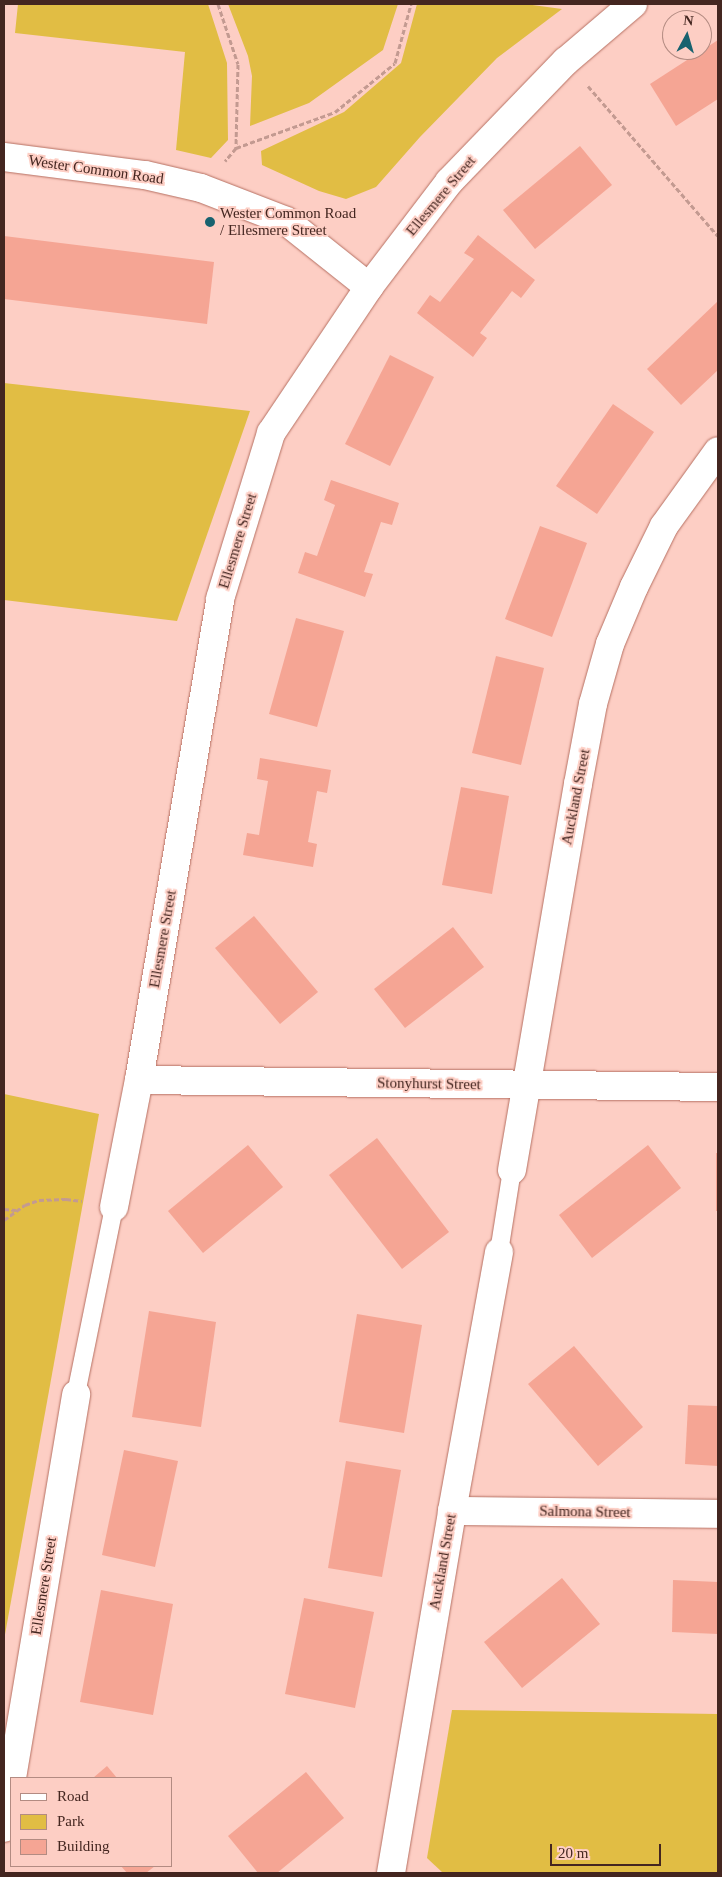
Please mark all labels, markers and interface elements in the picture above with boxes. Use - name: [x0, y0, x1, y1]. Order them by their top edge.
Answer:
- north arrow: [662, 10, 712, 60]
- text: N: [683, 13, 694, 29]
- street label: Wester Common Road: [27, 152, 165, 188]
- street label: Ellesmere Street: [402, 152, 480, 240]
- place label: Wester Common Road / Ellesmere Street: [220, 204, 356, 239]
- marker: Wester Common Road / Ellesmere Street: [204, 216, 216, 228]
- street label: Ellesmere Street: [215, 491, 261, 591]
- street label: Auckland Street: [558, 748, 594, 846]
- street label: Ellesmere Street: [146, 889, 180, 989]
- street label: Stonyhurst Street: [377, 1074, 481, 1094]
- street label: Salmona Street: [539, 1502, 631, 1522]
- street label: Auckland Street: [426, 1513, 460, 1611]
- street label: Ellesmere Street: [27, 1536, 61, 1636]
- legend: [10, 1777, 172, 1867]
- text: Road: [57, 1788, 89, 1804]
- text: Park: [57, 1813, 85, 1829]
- scale bar: [552, 1834, 663, 1866]
- text: Building: [57, 1838, 110, 1854]
- text: 20 m: [558, 1845, 588, 1861]

